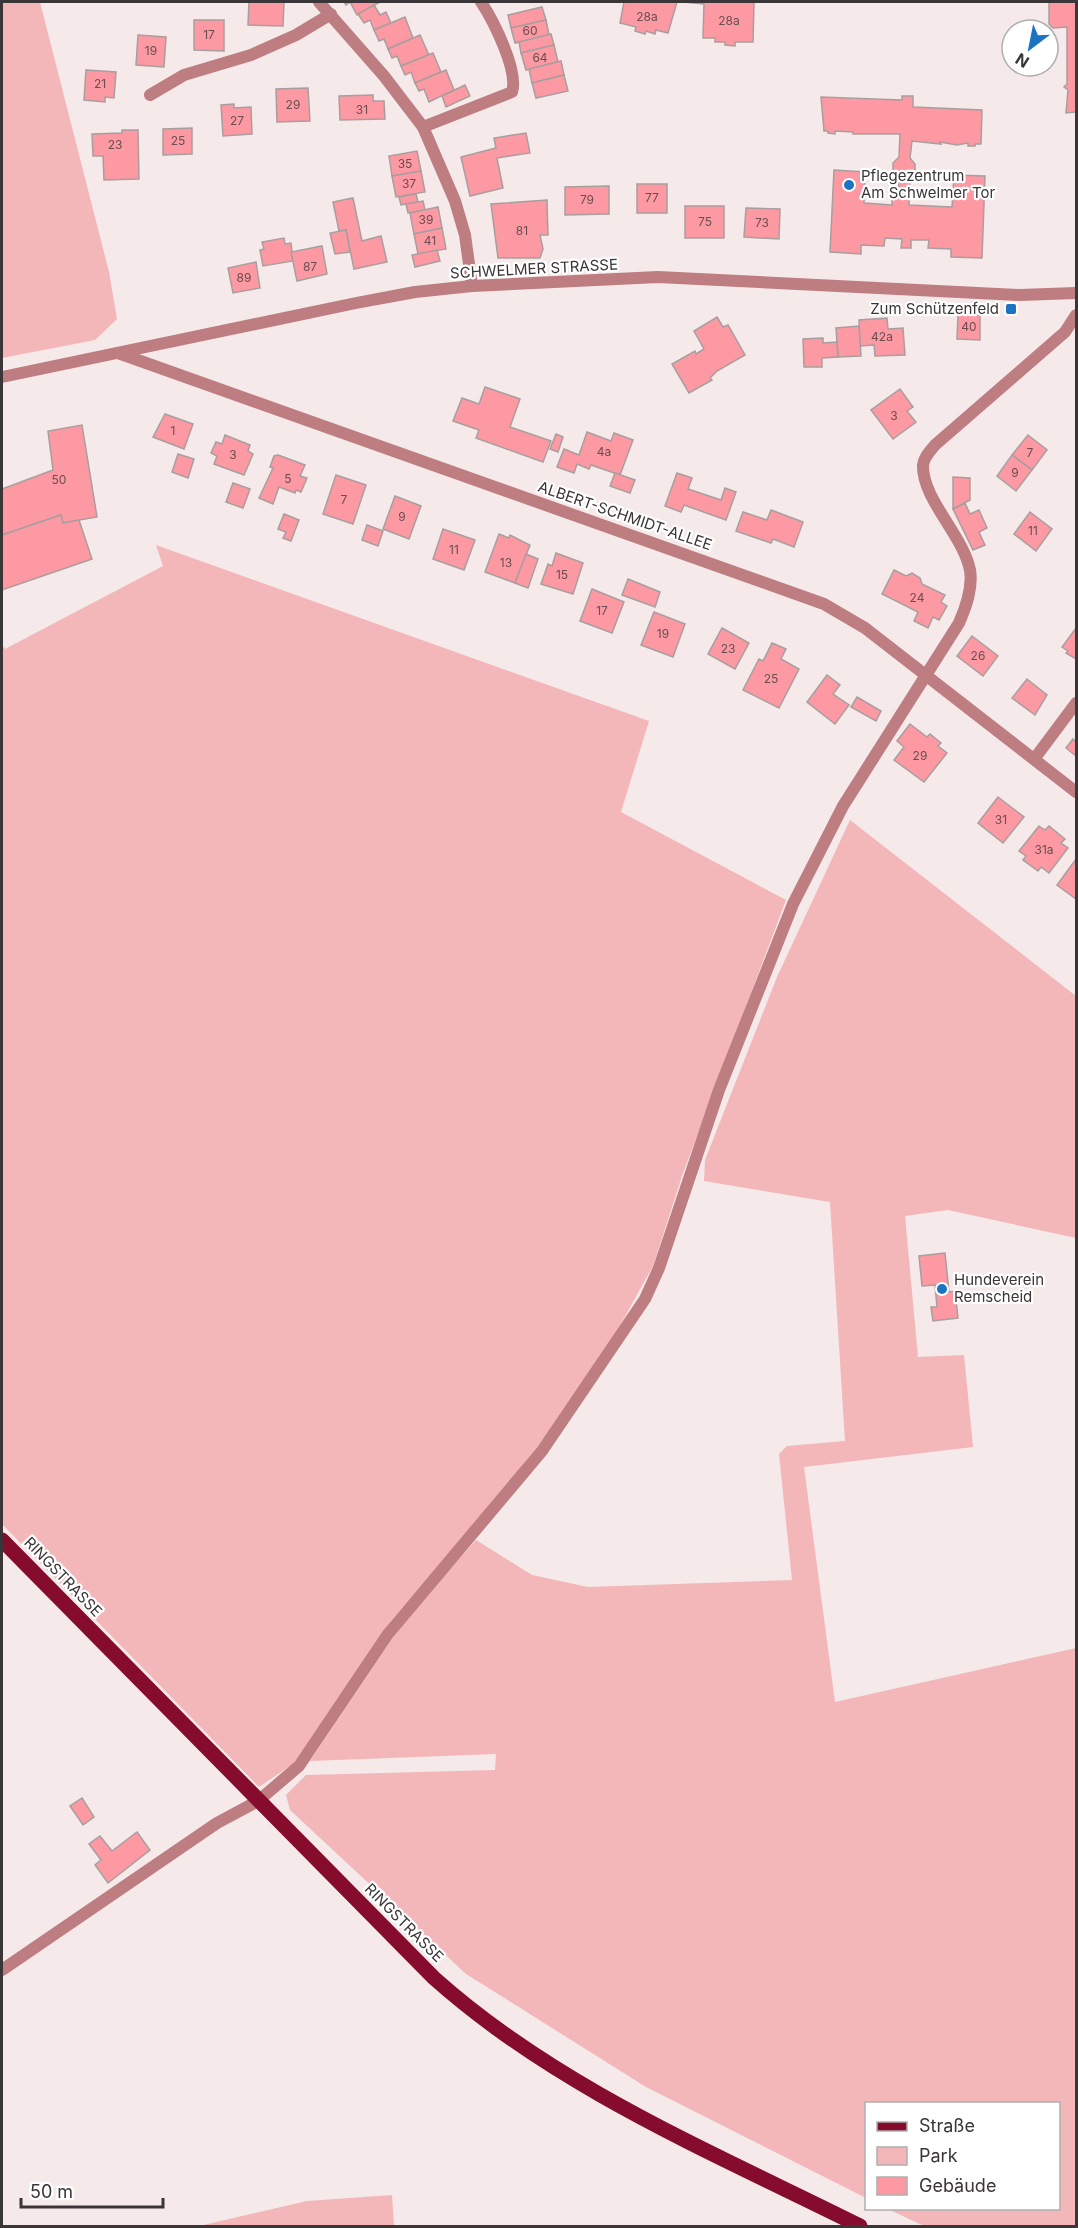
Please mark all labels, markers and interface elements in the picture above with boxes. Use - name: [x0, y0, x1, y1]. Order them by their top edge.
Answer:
- house number: 28a: [636, 9, 658, 24]
- house number: 28a: [718, 13, 740, 28]
- north arrow: [1000, 18, 1060, 78]
- house number: 60: [522, 23, 538, 38]
- house number: 17: [203, 27, 215, 42]
- house number: 19: [145, 43, 157, 58]
- text: N: [1012, 49, 1033, 72]
- house number: 64: [532, 50, 548, 65]
- house number: 21: [94, 76, 106, 91]
- house number: 29: [286, 97, 300, 112]
- house number: 31: [356, 102, 368, 117]
- house number: 27: [230, 113, 244, 128]
- house number: 25: [171, 133, 185, 148]
- house number: 23: [108, 137, 122, 152]
- house number: 35: [398, 156, 412, 171]
- place label: Pflegezentrum Am Schwelmer Tor: [861, 166, 995, 202]
- house number: 37: [402, 176, 416, 191]
- marker: Pflegezentrum Am Schwelmer Tor: [842, 178, 856, 192]
- house number: 77: [645, 190, 659, 205]
- house number: 79: [580, 192, 594, 207]
- house number: 39: [419, 212, 433, 227]
- house number: 75: [698, 214, 712, 229]
- house number: 73: [755, 215, 769, 230]
- house number: 81: [516, 223, 528, 238]
- house number: 41: [424, 233, 436, 248]
- street label: SCHWELMER STRASSE: [450, 255, 618, 282]
- house number: 87: [303, 259, 317, 274]
- house number: 89: [237, 270, 251, 285]
- place label: Zum Schützenfeld: [870, 299, 999, 318]
- marker: Zum Schützenfeld: [1004, 302, 1018, 316]
- house number: 40: [961, 319, 977, 334]
- house number: 42a: [871, 329, 893, 344]
- house number: 3: [890, 408, 898, 423]
- house number: 1: [171, 423, 175, 438]
- house number: 4a: [597, 444, 611, 459]
- house number: 7: [1027, 445, 1034, 460]
- house number: 3: [229, 447, 237, 462]
- house number: 9: [1011, 465, 1019, 480]
- house number: 5: [284, 471, 292, 486]
- house number: 50: [52, 472, 66, 487]
- street label: ALBERT-SCHMIDT-ALLEE: [536, 477, 715, 554]
- house number: 7: [341, 492, 348, 507]
- house number: 9: [398, 509, 406, 524]
- house number: 11: [1028, 523, 1038, 538]
- house number: 11: [449, 542, 459, 557]
- house number: 13: [500, 555, 512, 570]
- house number: 15: [556, 567, 568, 582]
- house number: 24: [910, 590, 925, 605]
- house number: 17: [596, 603, 608, 618]
- house number: 19: [657, 626, 669, 641]
- house number: 23: [721, 641, 735, 656]
- house number: 26: [971, 648, 985, 663]
- house number: 25: [764, 671, 778, 686]
- house number: 29: [913, 748, 927, 763]
- house number: 31: [995, 812, 1007, 827]
- house number: 31a: [1034, 842, 1054, 857]
- place label: Hundeverein Remscheid: [954, 1270, 1044, 1306]
- marker: Hundeverein Remscheid: [935, 1282, 949, 1296]
- street label: RINGSTRASSE: [20, 1533, 106, 1621]
- street label: RINGSTRASSE: [361, 1879, 448, 1966]
- legend: [865, 2102, 1060, 2210]
- text: Straße: [919, 2115, 975, 2136]
- text: Park: [919, 2145, 958, 2166]
- scale bar: [21, 2171, 164, 2209]
- text: Gebäude: [919, 2175, 996, 2196]
- text: 50 m: [30, 2181, 73, 2202]

